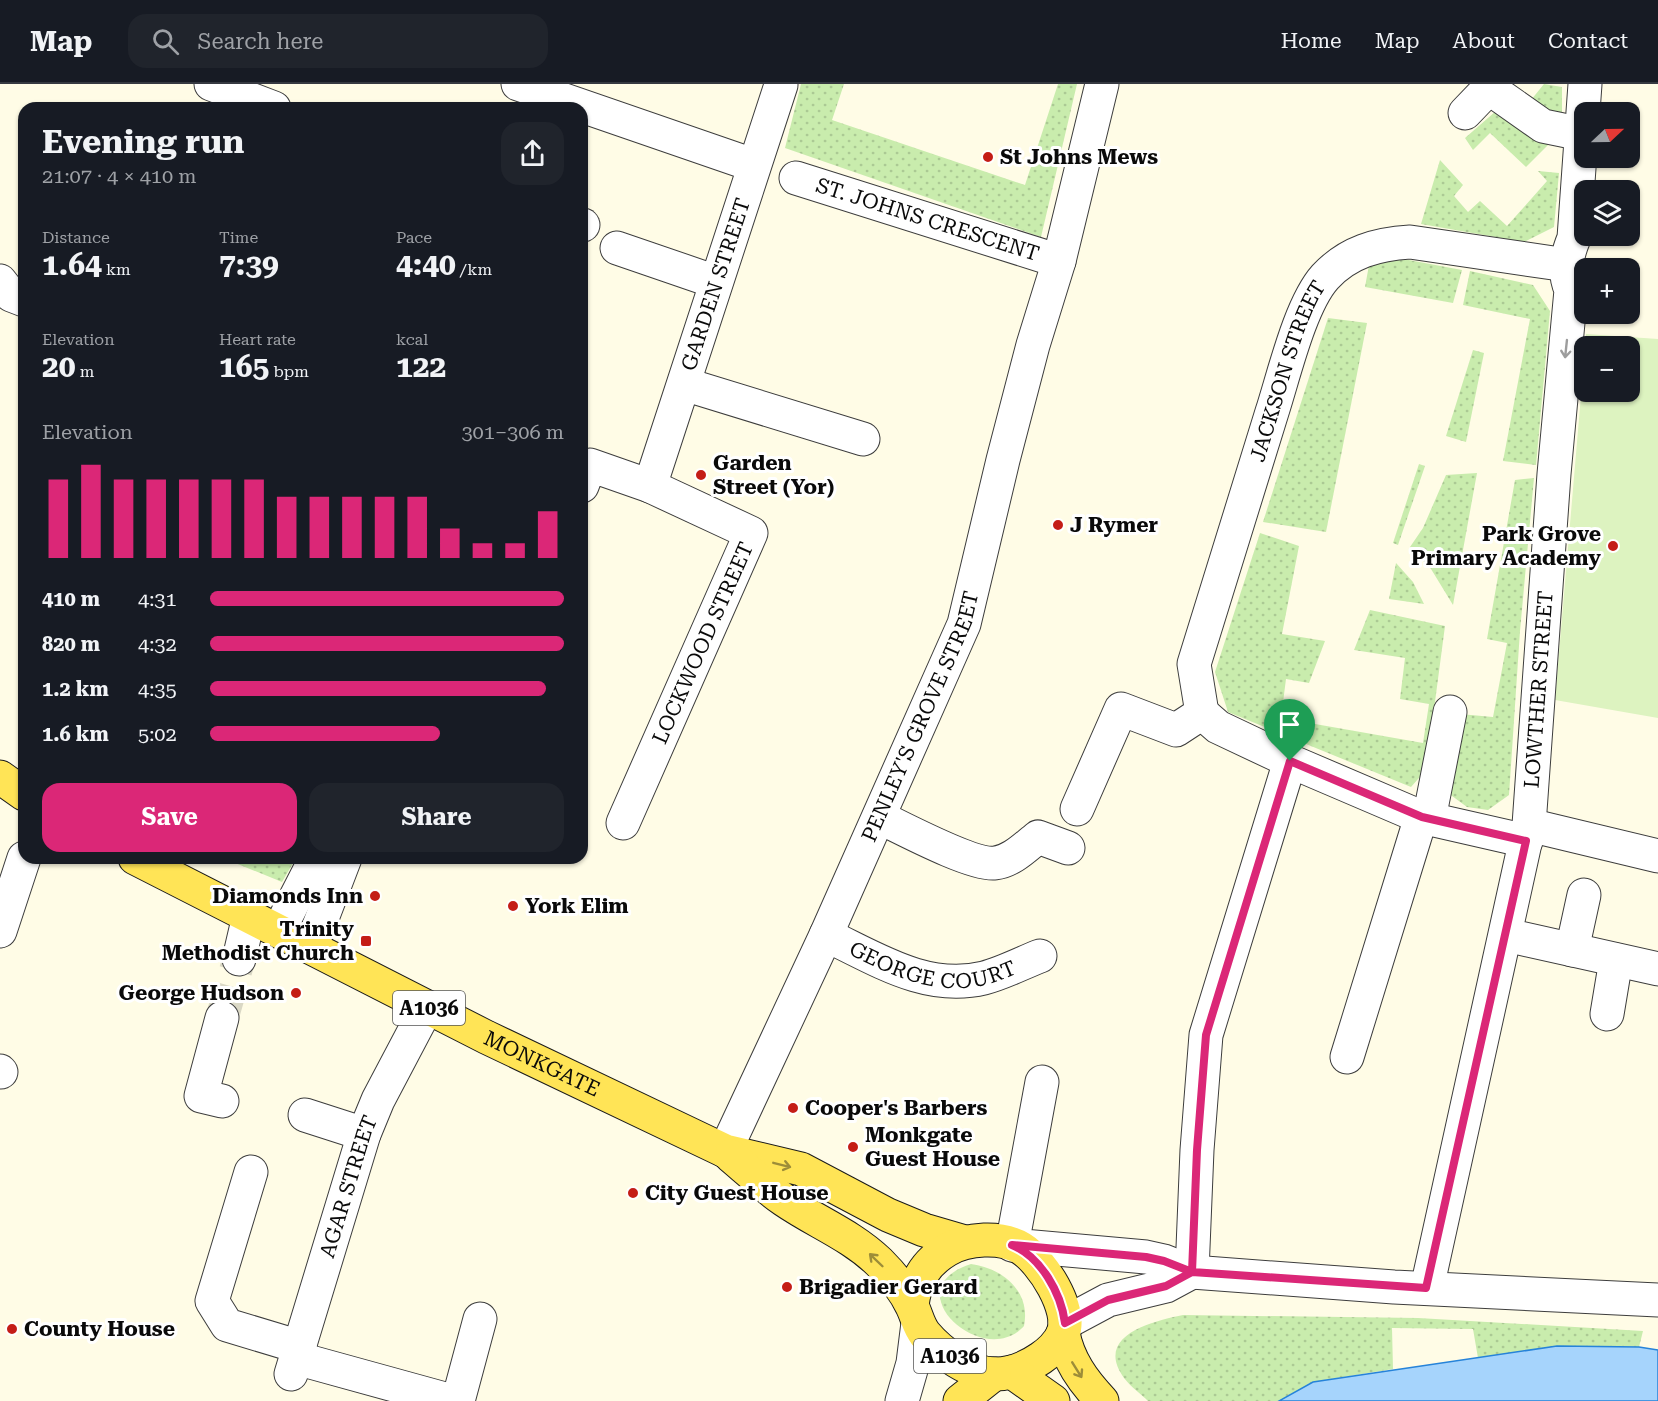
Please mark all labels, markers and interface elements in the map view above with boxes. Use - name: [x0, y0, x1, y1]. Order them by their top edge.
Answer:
- search box: [128, 14, 548, 68]
- text: Map: [30, 25, 92, 58]
- icon: search: [149, 25, 182, 58]
- text: Search here: [197, 29, 323, 54]
- text: Home: [1281, 29, 1342, 53]
- text: Map: [1375, 29, 1420, 53]
- text: About: [1453, 29, 1515, 53]
- text: Contact: [1548, 29, 1628, 53]
- north arrow: [1574, 102, 1640, 168]
- map controls: [1574, 102, 1640, 402]
- text: Evening run: [42, 122, 244, 161]
- button: share: [501, 122, 564, 185]
- place label: St Johns Mews: [1000, 145, 1158, 169]
- marker: St Johns Mews: [981, 150, 995, 164]
- text: 21:07 · 4 × 410 m: [42, 164, 197, 188]
- street label: ST. JOHNS CRESCENT: [813, 173, 1042, 266]
- button: layers: [1574, 180, 1640, 246]
- street label: GARDEN STREET: [677, 195, 755, 374]
- text: Distance: [42, 228, 110, 247]
- text: Time: [219, 228, 258, 247]
- text: Pace: [396, 228, 432, 247]
- text: 1.64: [42, 247, 102, 282]
- text: 7:39: [219, 247, 279, 282]
- text: 4:40: [396, 247, 456, 282]
- button: +: [1574, 258, 1640, 324]
- text: km: [102, 260, 131, 279]
- text: /km: [456, 260, 492, 279]
- street label: JACKSON STREET: [1245, 276, 1330, 465]
- text: Elevation: [42, 330, 115, 349]
- text: Heart rate: [219, 330, 296, 349]
- text: kcal: [396, 330, 428, 349]
- button: −: [1574, 336, 1640, 402]
- one-way arrow: [1560, 339, 1571, 359]
- text: 20: [42, 349, 76, 384]
- text: 165: [219, 349, 269, 384]
- text: 122: [396, 349, 446, 384]
- text: m: [76, 362, 94, 381]
- text: bpm: [269, 362, 309, 381]
- text: Elevation: [42, 420, 133, 444]
- text: 301–306 m: [461, 420, 564, 444]
- place label: Garden Street (Yor): [713, 451, 834, 499]
- marker: Garden Street (Yor): [694, 468, 708, 482]
- place label: J Rymer: [1070, 513, 1159, 537]
- marker: J Rymer: [1051, 518, 1065, 532]
- place label: Park Grove Primary Academy: [1411, 522, 1601, 570]
- street label: LOCKWOOD STREET: [648, 538, 758, 748]
- marker: Park Grove Primary Academy: [1606, 539, 1620, 553]
- text: 410 m: [42, 587, 100, 611]
- text: 4:31: [138, 587, 177, 611]
- street label: PENLEY'S GROVE STREET: [857, 589, 983, 845]
- street label: LOWTHER STREET: [1520, 590, 1558, 789]
- text: 820 m: [42, 632, 100, 656]
- text: 4:32: [138, 632, 177, 656]
- text: 1.2 km: [42, 677, 109, 701]
- text: 4:35: [138, 677, 177, 701]
- pin: [1264, 699, 1315, 761]
- icon: arrive: [1273, 708, 1306, 741]
- text: 1.6 km: [42, 722, 109, 746]
- text: 5:02: [138, 722, 177, 746]
- button: Save: [42, 783, 297, 852]
- button: Share: [309, 783, 564, 852]
- place label: Diamonds Inn: [212, 884, 363, 908]
- marker: Diamonds Inn: [368, 889, 382, 903]
- place label: York Elim: [525, 894, 629, 918]
- marker: York Elim: [506, 899, 520, 913]
- place label: Trinity Methodist Church: [162, 917, 354, 965]
- marker: Trinity Methodist Church: [359, 934, 373, 948]
- street label: GEORGE COURT: [846, 937, 1019, 994]
- place label: George Hudson: [119, 981, 284, 1005]
- marker: George Hudson: [289, 986, 303, 1000]
- road number: A1036: [393, 991, 465, 1025]
- street label: MONKGATE: [480, 1026, 604, 1102]
- place label: Cooper's Barbers: [805, 1096, 988, 1120]
- marker: Cooper's Barbers: [786, 1101, 800, 1115]
- street label: AGAR STREET: [315, 1112, 382, 1261]
- place label: Monkgate Guest House: [865, 1123, 1000, 1171]
- marker: Monkgate Guest House: [846, 1140, 860, 1154]
- one-way arrow: [773, 1159, 792, 1171]
- place label: City Guest House: [645, 1181, 829, 1205]
- marker: City Guest House: [626, 1186, 640, 1200]
- one-way arrow: [868, 1253, 883, 1267]
- place label: Brigadier Gerard: [799, 1275, 978, 1299]
- marker: Brigadier Gerard: [780, 1280, 794, 1294]
- place label: County House: [24, 1317, 175, 1341]
- marker: County House: [5, 1322, 19, 1336]
- road number: A1036: [914, 1339, 986, 1373]
- one-way arrow: [1072, 1361, 1084, 1378]

